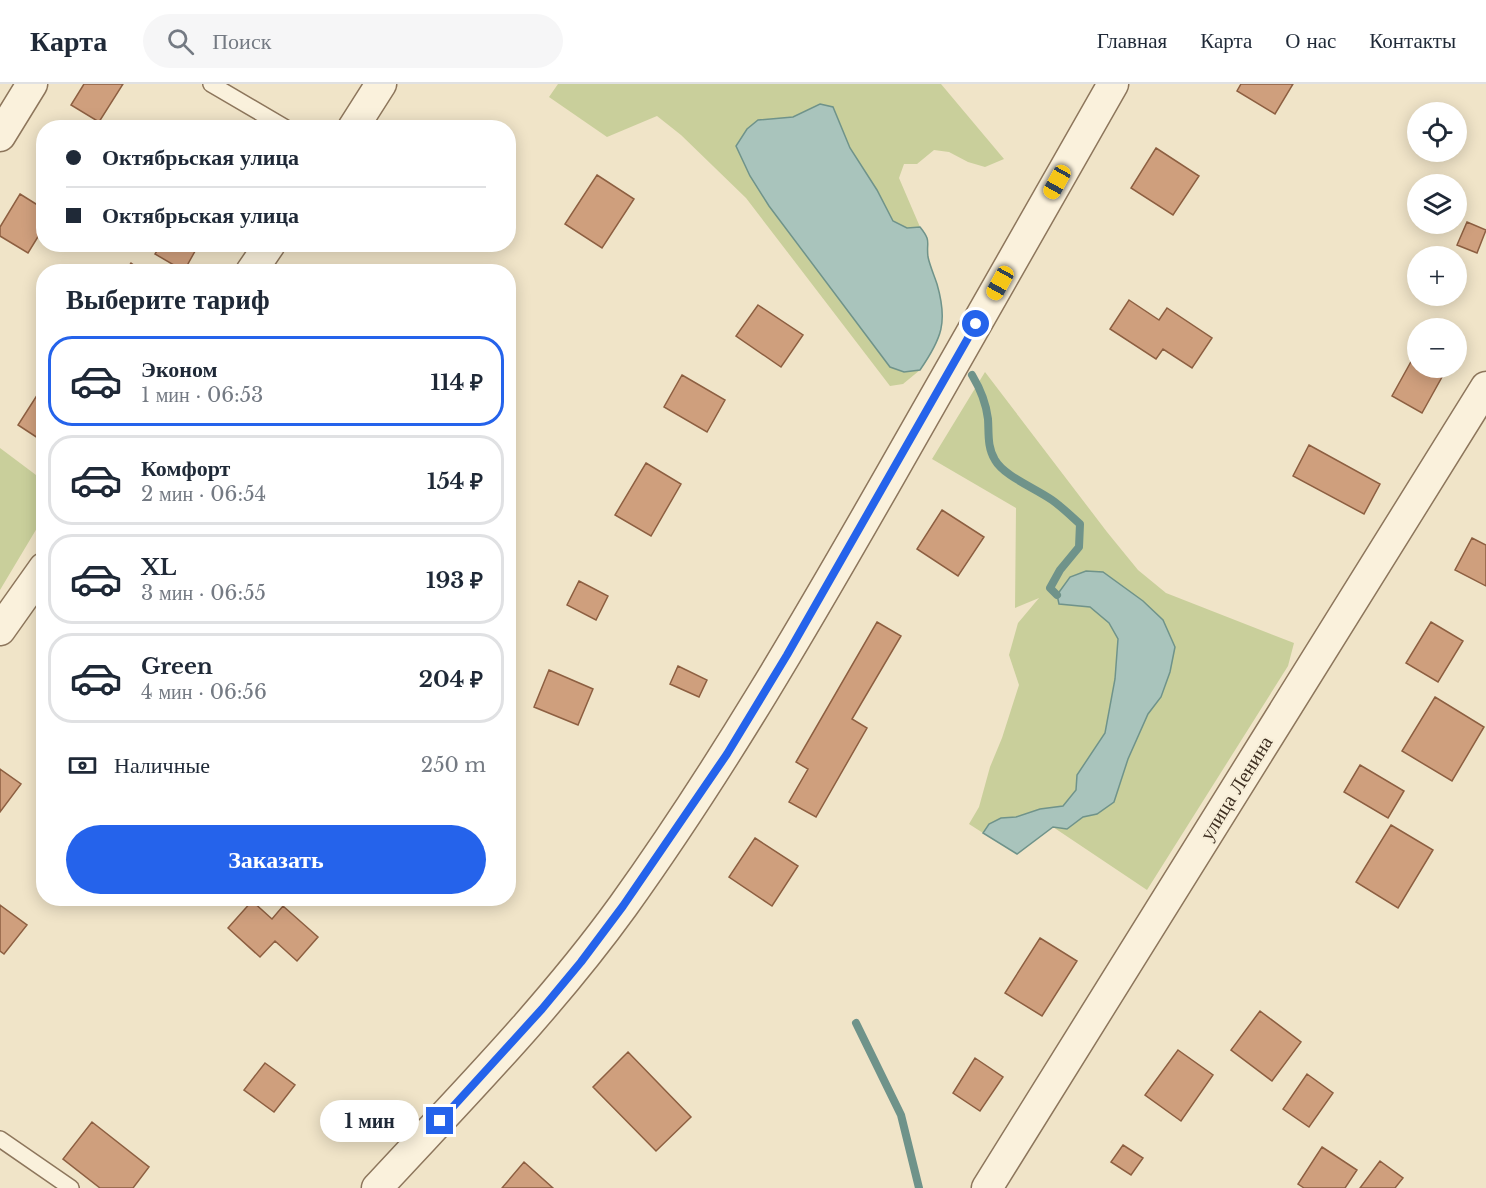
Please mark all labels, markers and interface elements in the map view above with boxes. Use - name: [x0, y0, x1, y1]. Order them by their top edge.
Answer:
- search box: [143, 14, 563, 68]
- text: Карта: [30, 24, 107, 59]
- icon: search: [164, 25, 197, 58]
- text: Поиск: [212, 28, 271, 55]
- text: Главная: [1097, 28, 1167, 54]
- text: Карта: [1200, 28, 1252, 54]
- text: О нас: [1285, 28, 1336, 54]
- text: Контакты: [1369, 28, 1456, 54]
- map controls: [1407, 102, 1467, 378]
- button: locate: [1407, 102, 1467, 162]
- text: Октябрьская улица: [102, 144, 299, 171]
- car: [1040, 162, 1074, 202]
- button: layers: [1407, 174, 1467, 234]
- text: Октябрьская улица: [102, 202, 299, 229]
- button: +: [1407, 246, 1467, 306]
- car: [983, 263, 1017, 303]
- text: Выберите тариф: [66, 283, 270, 316]
- route start: [962, 310, 989, 337]
- button: −: [1407, 318, 1467, 378]
- icon: car: [69, 354, 123, 408]
- text: Эконом: [141, 356, 218, 383]
- text: 114 ₽: [431, 369, 483, 396]
- text: 1 мин · 06:53: [141, 383, 263, 407]
- icon: car: [69, 453, 123, 507]
- text: Комфорт: [141, 455, 230, 482]
- text: 154 ₽: [427, 468, 483, 495]
- text: 2 мин · 06:54: [141, 482, 266, 506]
- icon: car: [69, 552, 123, 606]
- text: XL: [141, 554, 176, 581]
- text: 193 ₽: [426, 567, 483, 594]
- text: 3 мин · 06:55: [141, 581, 266, 605]
- icon: car: [69, 651, 123, 705]
- text: Green: [141, 653, 213, 680]
- text: 204 ₽: [419, 666, 483, 693]
- text: 4 мин · 06:56: [141, 680, 267, 704]
- street label: улица Ленина: [1194, 731, 1278, 845]
- icon: cash: [66, 749, 99, 782]
- text: Наличные: [114, 752, 210, 779]
- text: 250 m: [421, 753, 486, 777]
- button: Заказать: [66, 825, 486, 894]
- callout: 1 мин: [320, 1100, 419, 1142]
- route end: [426, 1107, 453, 1134]
- text: 1 мин: [344, 1109, 395, 1133]

